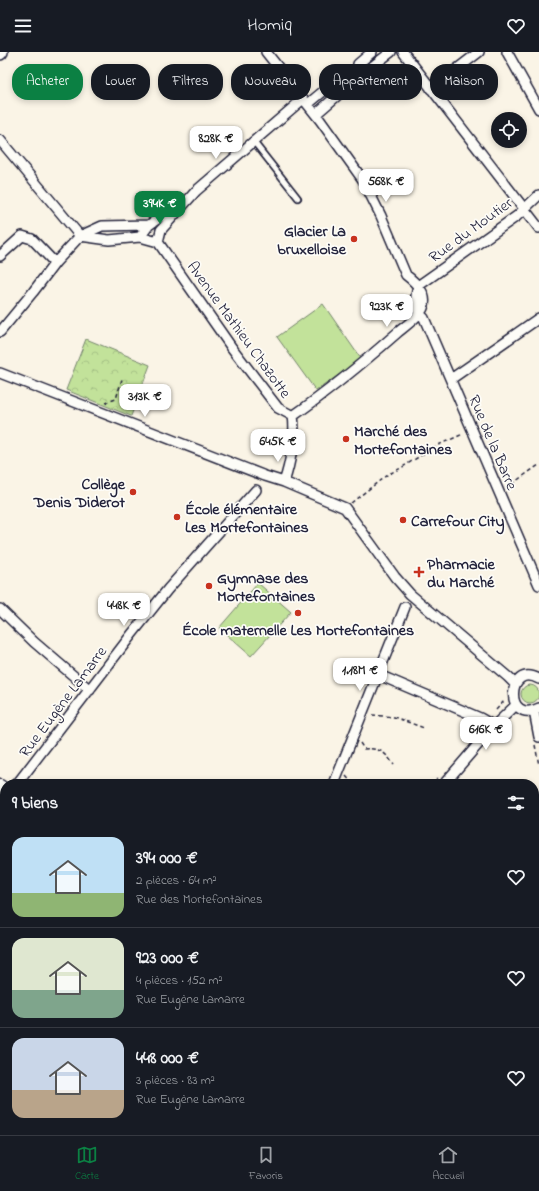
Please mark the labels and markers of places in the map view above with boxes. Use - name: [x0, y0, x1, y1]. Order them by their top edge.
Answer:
- pin: 828K €: [183, 126, 249, 160]
- pin: 568K €: [353, 169, 419, 203]
- pin: 394K €: [127, 191, 193, 225]
- place label: Glacier La bruxelloise: [277, 220, 347, 262]
- marker: Glacier La bruxelloise: [349, 234, 359, 244]
- pin: 923K €: [354, 294, 420, 328]
- pin: 313K €: [112, 384, 178, 418]
- place label: Marché des Mortefontaines: [354, 420, 452, 462]
- pin: 645K €: [245, 429, 311, 463]
- marker: Marché des Mortefontaines: [341, 434, 351, 444]
- place label: Collège Denis Diderot: [33, 473, 126, 515]
- marker: Collège Denis Diderot: [128, 487, 138, 497]
- place label: École élémentaire Les Mortefontaines: [185, 498, 309, 540]
- place label: Carrefour City: [411, 510, 504, 535]
- marker: École élémentaire Les Mortefontaines: [172, 512, 182, 522]
- marker: Carrefour City: [398, 515, 408, 525]
- place label: Pharmacie du Marché: [427, 553, 496, 595]
- place label: Gymnase des Mortefontaines: [217, 567, 315, 609]
- marker: Pharmacie du Marché: [414, 567, 424, 577]
- marker: Gymnase des Mortefontaines: [204, 581, 214, 591]
- pin: 448K €: [91, 593, 157, 627]
- marker: École maternelle Les Mortefontaines: [293, 608, 303, 618]
- place label: École maternelle Les Mortefontaines: [182, 619, 414, 643]
- pin: 1.18M €: [323, 658, 397, 692]
- pin: 616K €: [453, 717, 519, 751]

